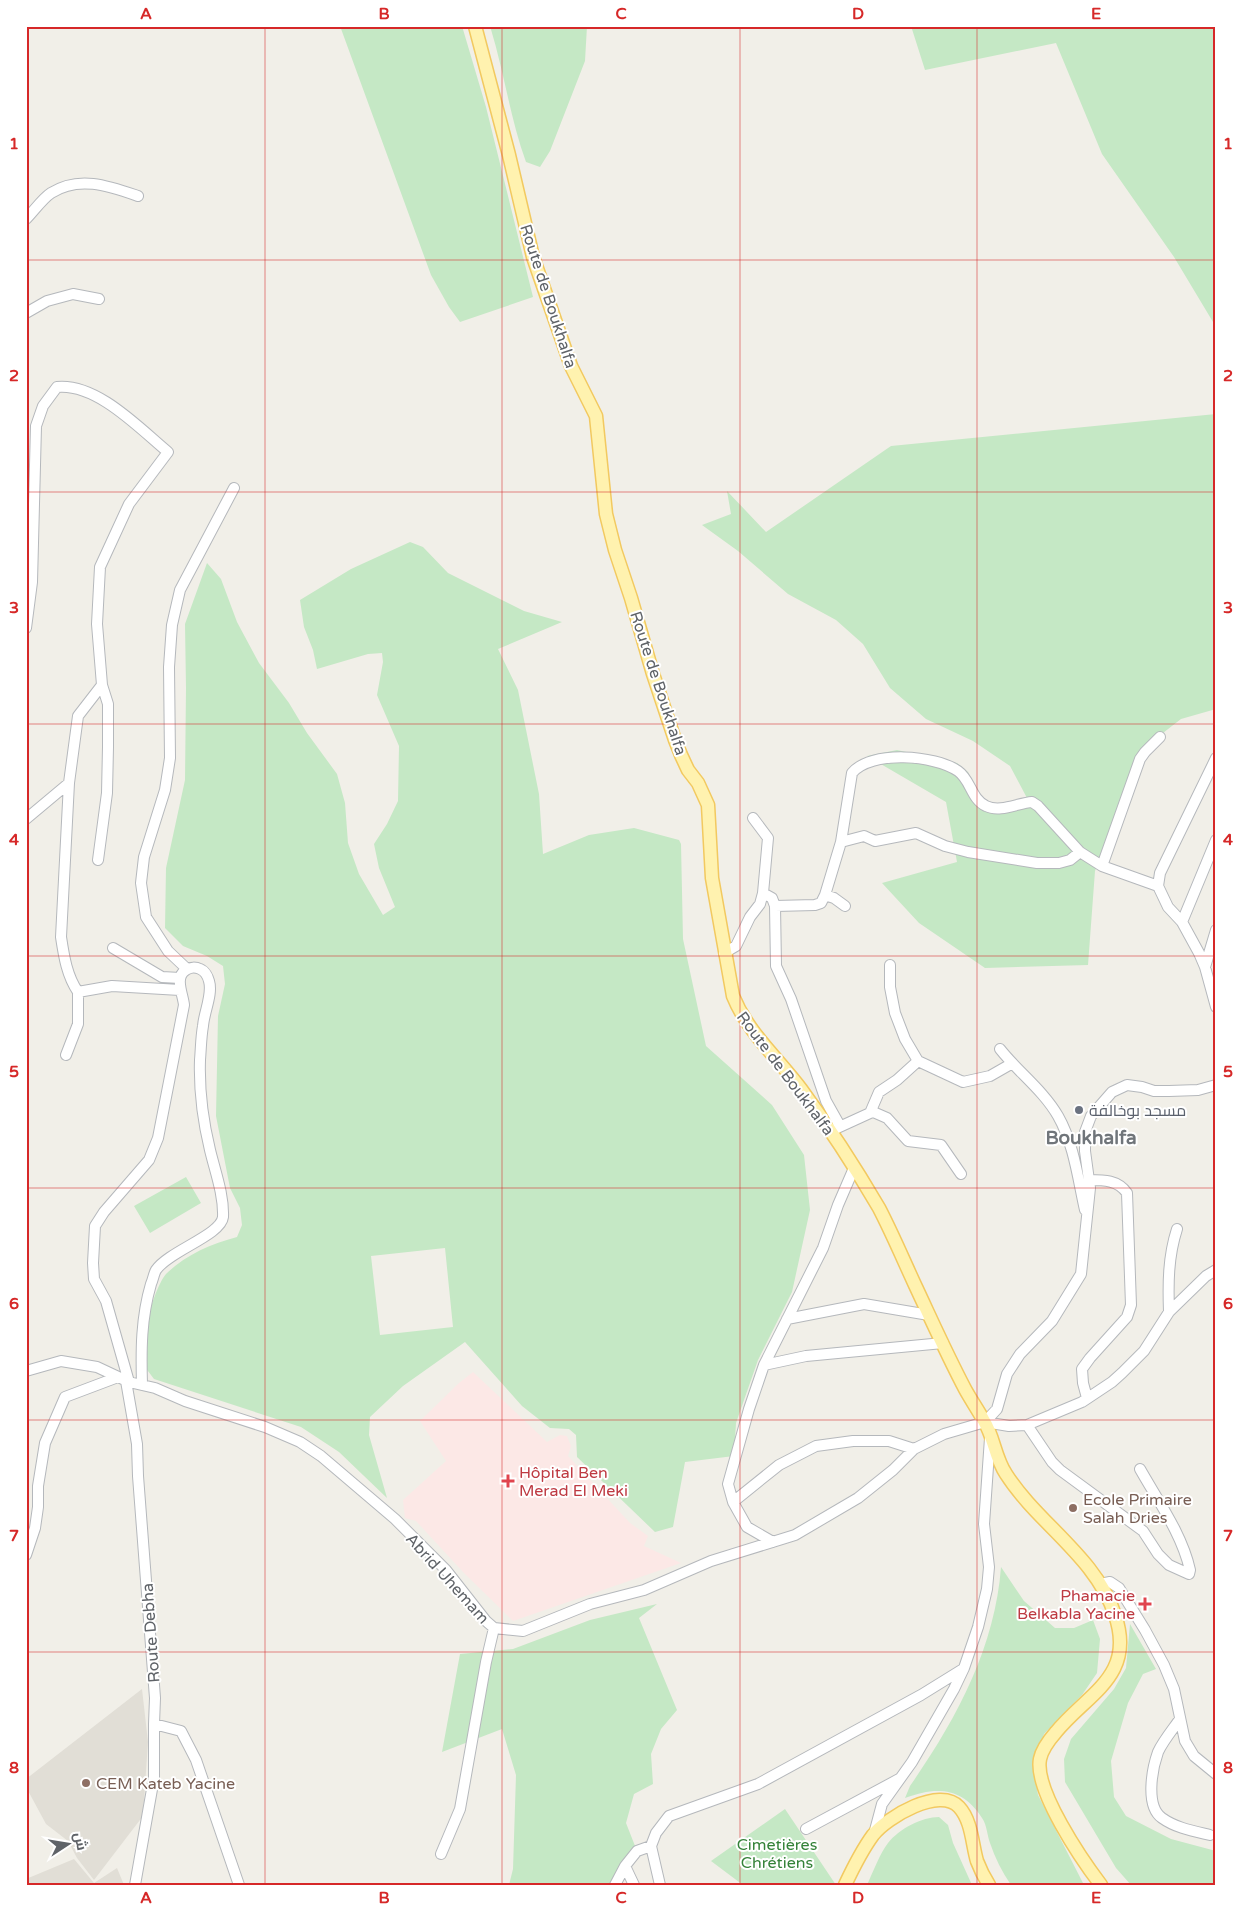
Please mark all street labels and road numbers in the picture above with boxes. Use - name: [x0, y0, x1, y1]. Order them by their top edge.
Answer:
- street label: Route de Boukhalfa: [515, 222, 581, 371]
- street label: Route de Boukhalfa: [625, 609, 691, 758]
- street label: Route de Boukhalfa: [732, 1008, 838, 1140]
- street label: Abrid Uhemam: [401, 1529, 493, 1628]
- street label: Route Debha: [138, 1583, 164, 1683]

